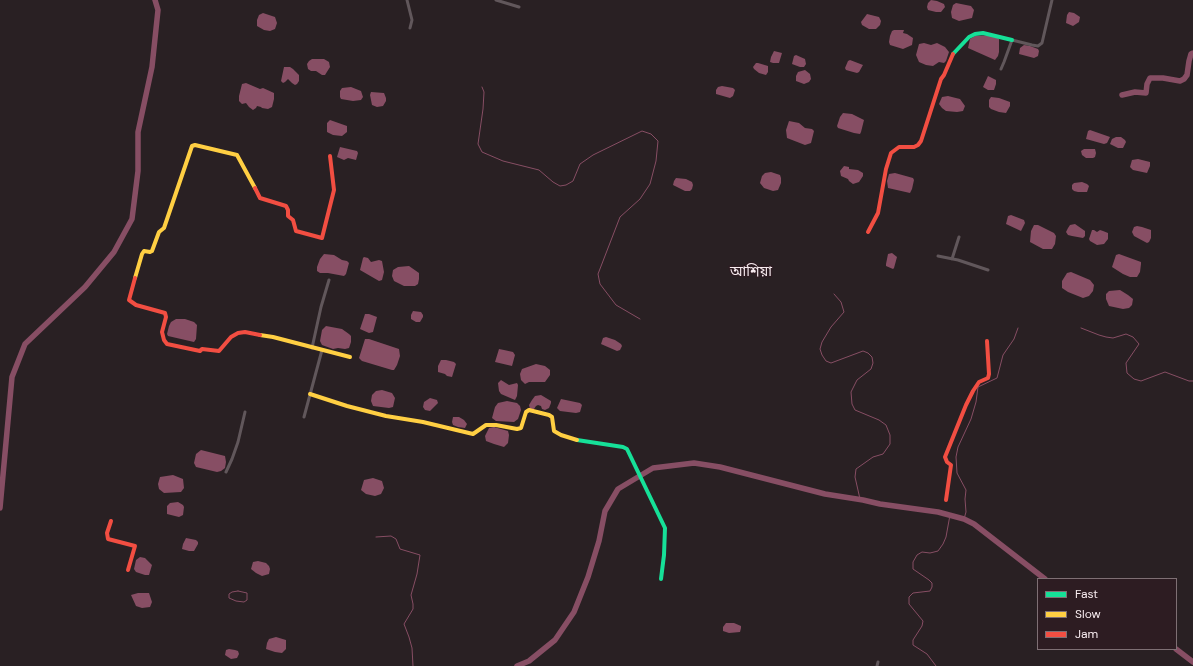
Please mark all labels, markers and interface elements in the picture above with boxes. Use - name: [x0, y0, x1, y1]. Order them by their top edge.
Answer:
- district label: আশিয়া: [730, 264, 772, 280]
- legend: [1037, 578, 1177, 650]
- text: Fast: [1075, 586, 1098, 602]
- text: Slow: [1075, 606, 1101, 622]
- text: Jam: [1075, 626, 1098, 642]

